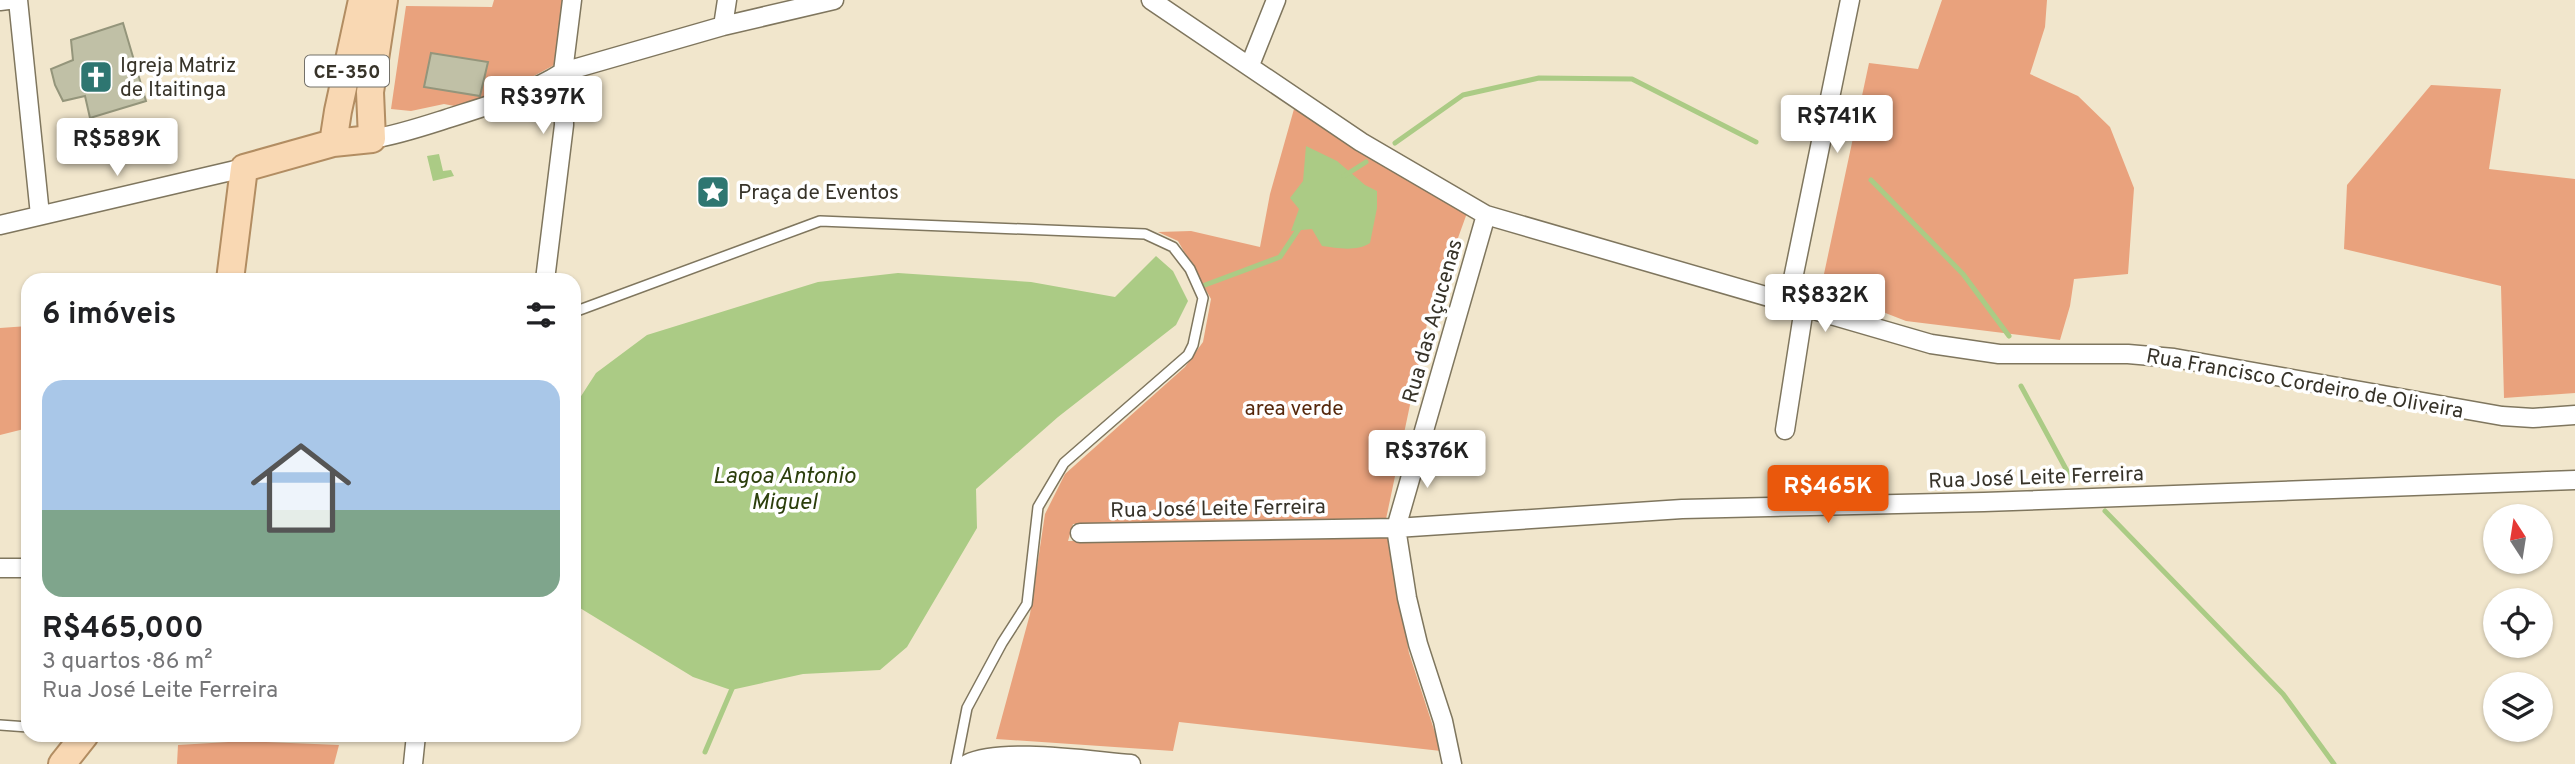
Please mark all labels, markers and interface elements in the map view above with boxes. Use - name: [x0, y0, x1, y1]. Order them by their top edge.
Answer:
- place label: Igreja Matriz de Itaitinga: [120, 53, 236, 104]
- road number: CE-350: [305, 55, 389, 86]
- church icon: Igreja Matriz de Itaitinga: [77, 58, 115, 96]
- pin: R$397K: [486, 76, 600, 136]
- text: R$397K: [500, 84, 586, 113]
- pin: R$741K: [1780, 96, 1894, 155]
- text: R$741K: [1797, 103, 1877, 132]
- pin: R$589K: [60, 118, 174, 178]
- text: R$589K: [73, 126, 161, 155]
- place icon: Praça de Eventos: [694, 173, 732, 211]
- place label: Praça de Eventos: [738, 180, 899, 207]
- street label: Rua das Açucenas: [1397, 236, 1470, 407]
- pin: R$832K: [1768, 274, 1882, 334]
- text: R$832K: [1781, 282, 1869, 311]
- icon: filters: [522, 296, 560, 334]
- text: 6 imóveis: [42, 297, 176, 334]
- street label: Rua Francisco Cordeiro de Oliveira: [2144, 343, 2466, 426]
- park label: area verde: [1244, 396, 1344, 423]
- icon: home: [238, 425, 364, 551]
- pin: R$376K: [1370, 430, 1484, 490]
- text: R$376K: [1385, 438, 1469, 467]
- street label: Rua José Leite Ferreira: [1928, 461, 2144, 496]
- water label: Lagoa Antonio Miguel: [713, 463, 856, 518]
- pin: R$465K: [1771, 466, 1885, 525]
- text: R$465K: [1784, 473, 1873, 502]
- street label: Rua José Leite Ferreira: [1110, 494, 1326, 525]
- north arrow: [2483, 504, 2553, 574]
- map controls: [2483, 504, 2553, 742]
- button: locate: [2483, 588, 2553, 658]
- text: R$465,000: [42, 611, 204, 648]
- text: 3 quartos · 86 m²: [42, 648, 213, 677]
- button: layers: [2483, 672, 2553, 742]
- text: Rua José Leite Ferreira: [42, 677, 278, 706]

